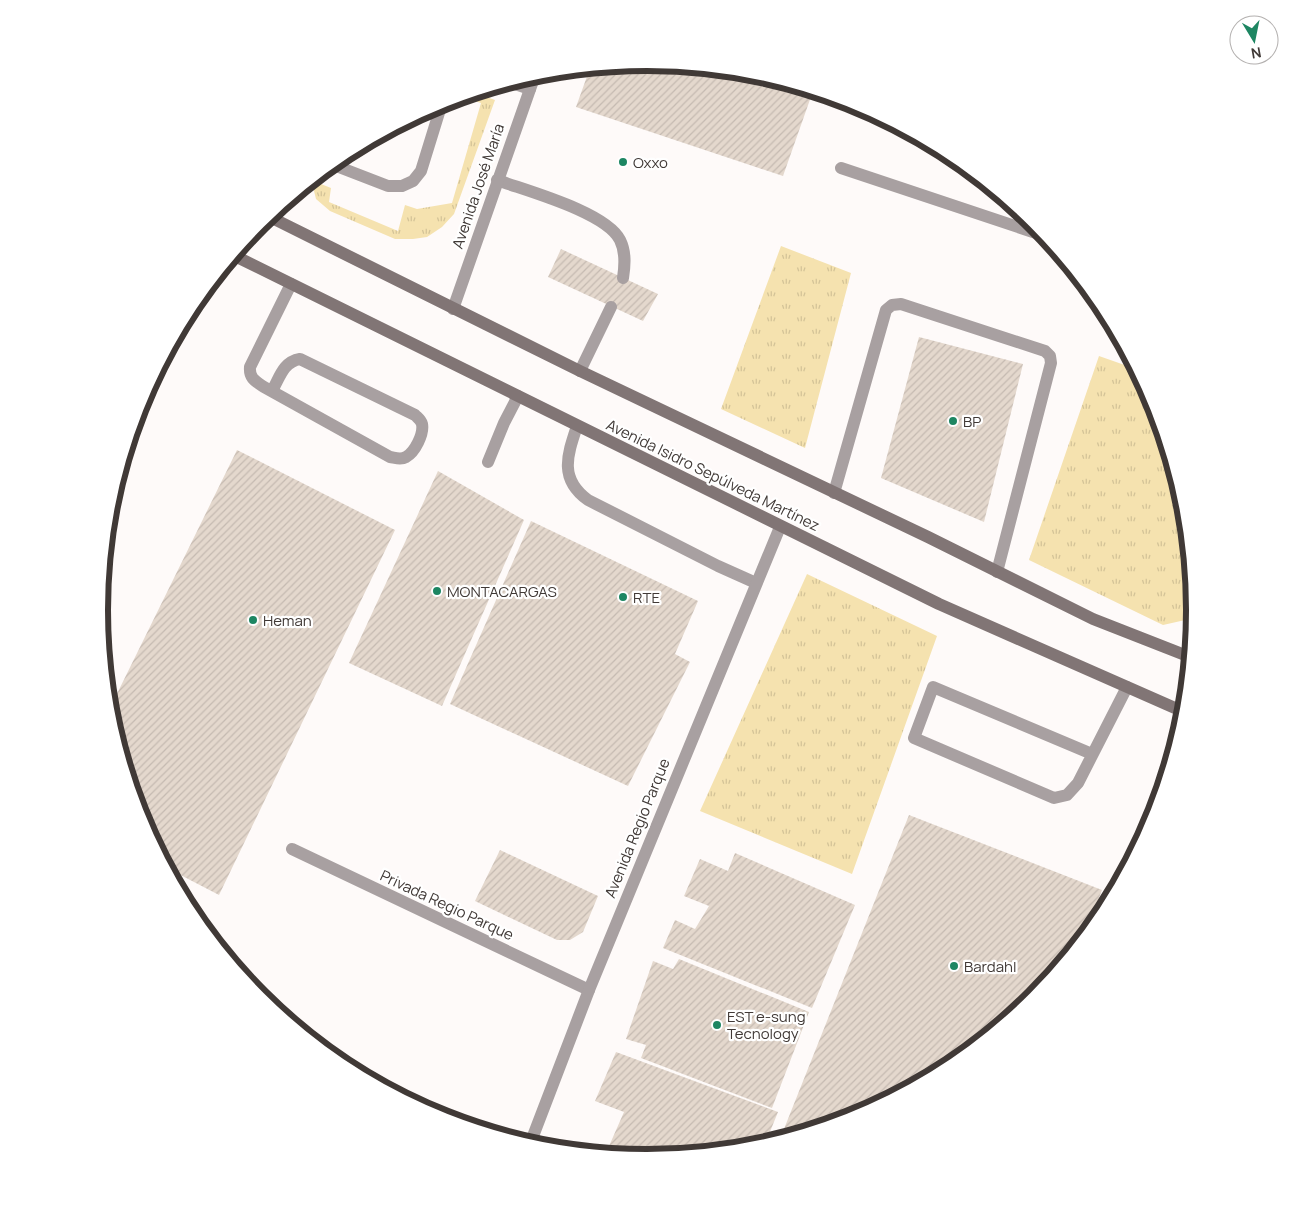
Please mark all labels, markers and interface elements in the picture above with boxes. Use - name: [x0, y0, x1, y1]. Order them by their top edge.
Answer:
- north arrow: [1229, 15, 1279, 65]
- text: N: [1250, 43, 1263, 64]
- street label: Avenida José María: [447, 121, 509, 251]
- place label: Oxxo: [633, 152, 668, 173]
- marker: Oxxo: [617, 156, 629, 168]
- place label: BP: [963, 411, 981, 432]
- street label: Avenida Isidro Sepúlveda Martínez: [603, 414, 823, 536]
- marker: BP: [947, 415, 959, 427]
- place label: MONTACARGAS: [447, 581, 557, 602]
- marker: MONTACARGAS: [431, 585, 443, 597]
- place label: RTE: [633, 587, 660, 608]
- marker: RTE: [617, 591, 629, 603]
- place label: Heman: [263, 610, 312, 631]
- marker: Heman: [247, 614, 259, 626]
- street label: Avenida Regio Parque: [599, 755, 675, 901]
- street label: Privada Regio Parque: [377, 865, 517, 945]
- place label: Bardahl: [964, 956, 1016, 977]
- marker: Bardahl: [948, 960, 960, 972]
- place label: EST e-sung Tecnology: [727, 1006, 806, 1044]
- marker: EST e-sung Tecnology: [711, 1019, 723, 1031]

